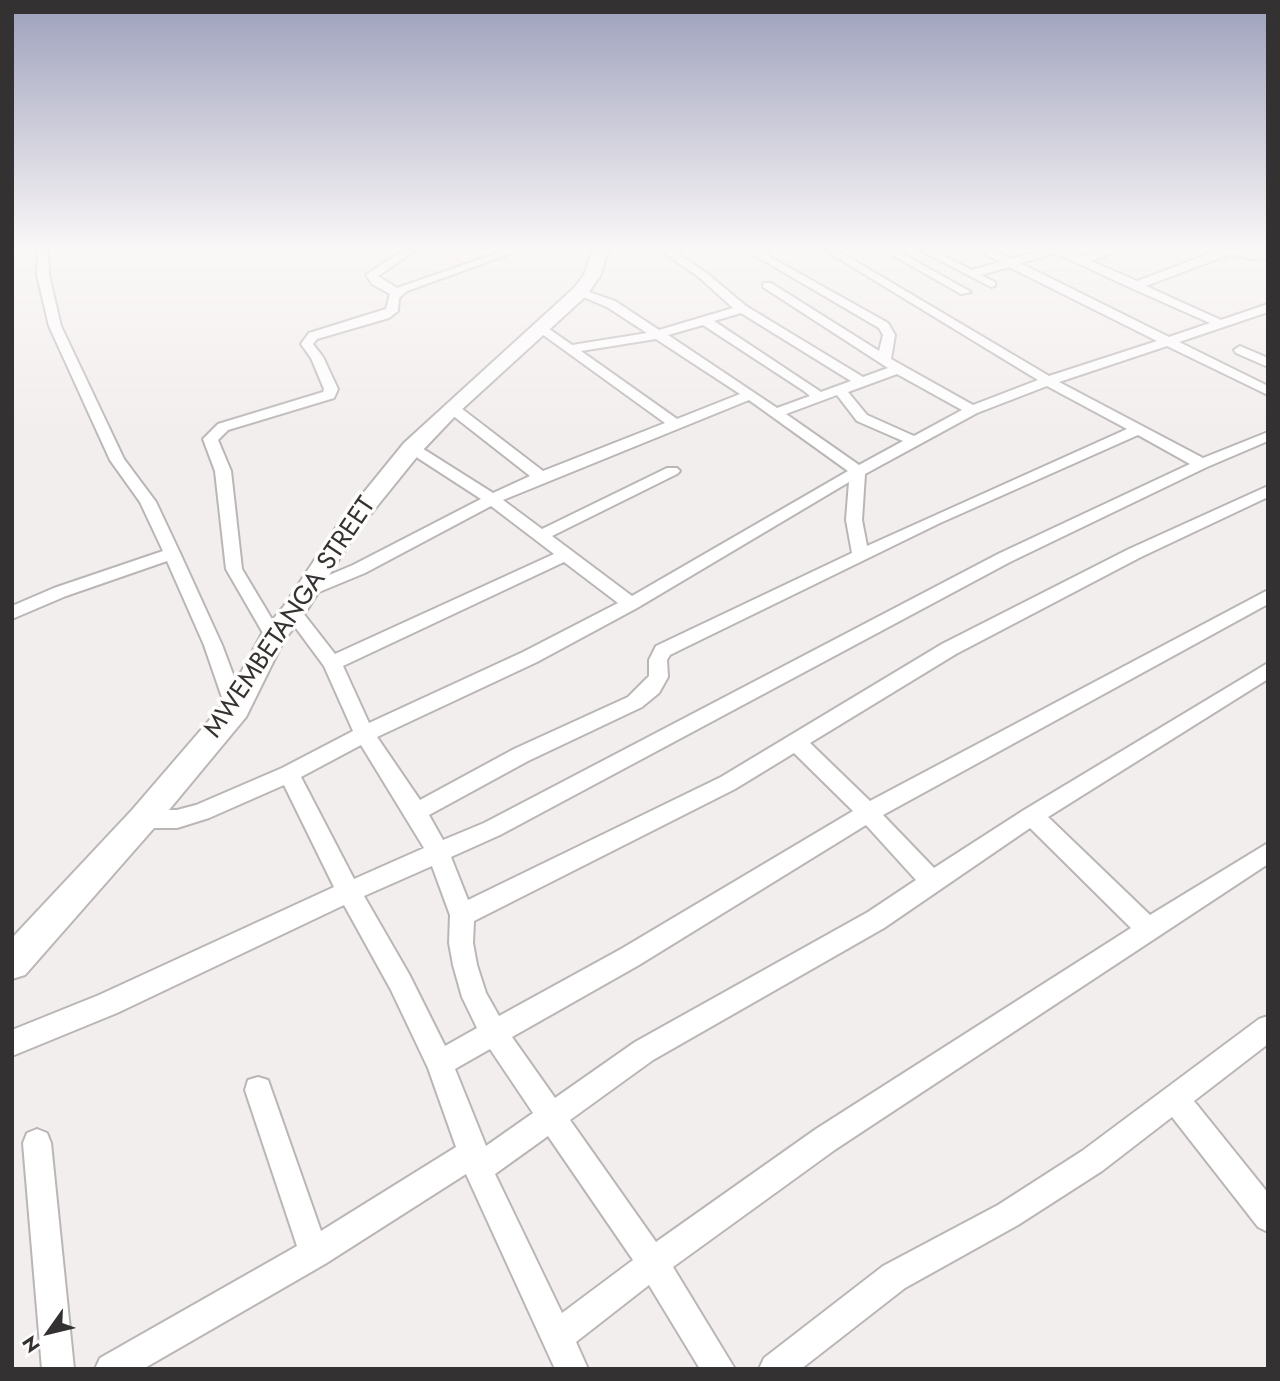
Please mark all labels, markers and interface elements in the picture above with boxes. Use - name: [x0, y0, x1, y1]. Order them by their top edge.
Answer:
- street label: MWEMBETANGA STREET: [199, 492, 383, 744]
- north arrow: [14, 1297, 84, 1367]
- text: N: [16, 1330, 47, 1358]

